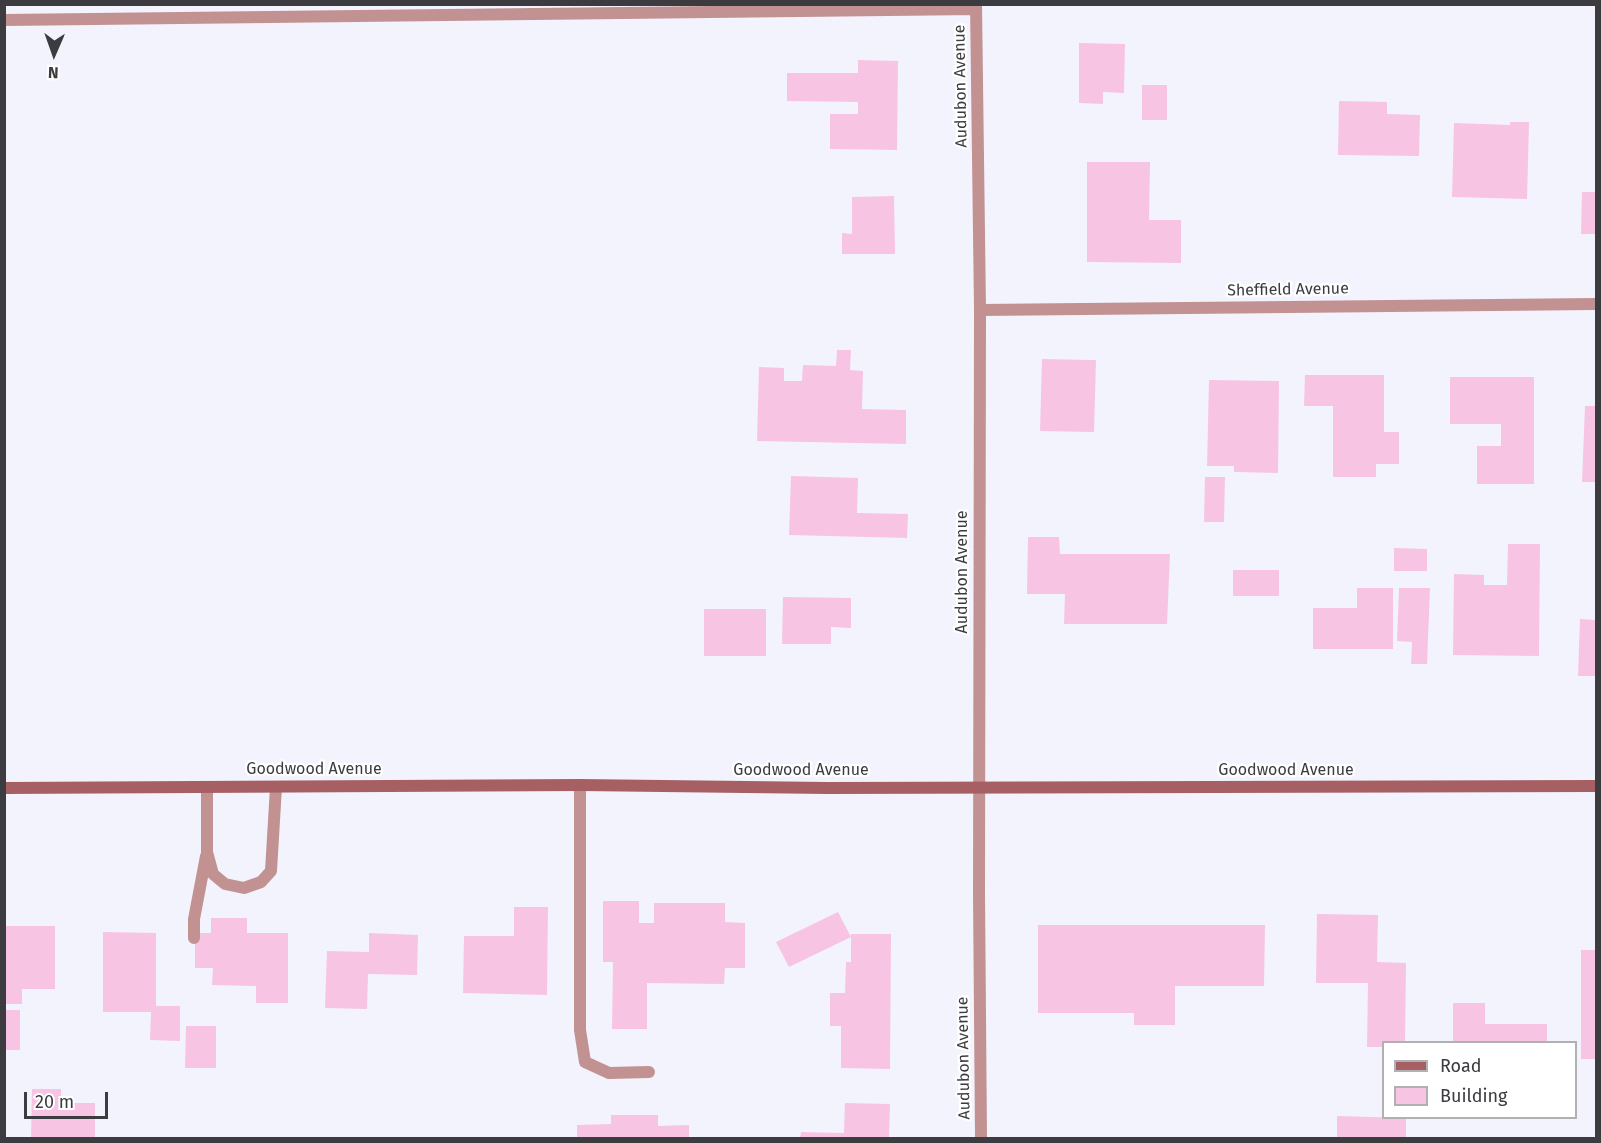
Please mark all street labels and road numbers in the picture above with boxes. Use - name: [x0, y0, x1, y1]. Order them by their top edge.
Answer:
- street label: Audubon Avenue: [950, 24, 972, 148]
- street label: Sheffield Avenue: [1227, 279, 1349, 301]
- street label: Audubon Avenue: [953, 511, 973, 633]
- street label: Goodwood Avenue: [246, 760, 382, 780]
- street label: Goodwood Avenue: [733, 761, 869, 781]
- street label: Goodwood Avenue: [1218, 761, 1354, 781]
- street label: Audubon Avenue: [953, 996, 975, 1120]

